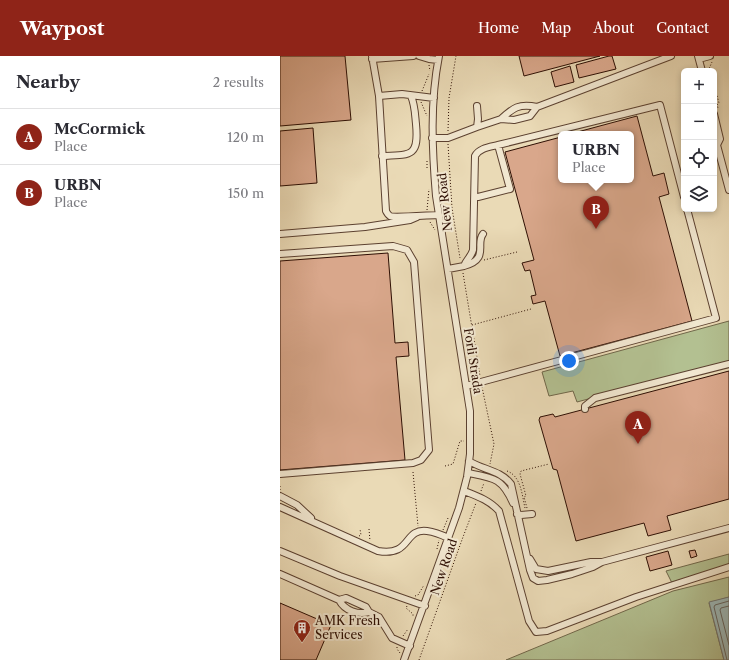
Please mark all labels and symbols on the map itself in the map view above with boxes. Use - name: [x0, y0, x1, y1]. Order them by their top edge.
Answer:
- street label: New Road: [434, 171, 455, 232]
- pin: B: [583, 196, 609, 229]
- street label: Forli Strada: [461, 327, 486, 396]
- your location: [559, 351, 579, 371]
- pin: A: [625, 411, 651, 444]
- street label: New Road: [427, 536, 460, 597]
- place label: AMK Fresh Services: [314, 613, 381, 642]
- building icon: AMK Fresh Services: [292, 618, 312, 643]

